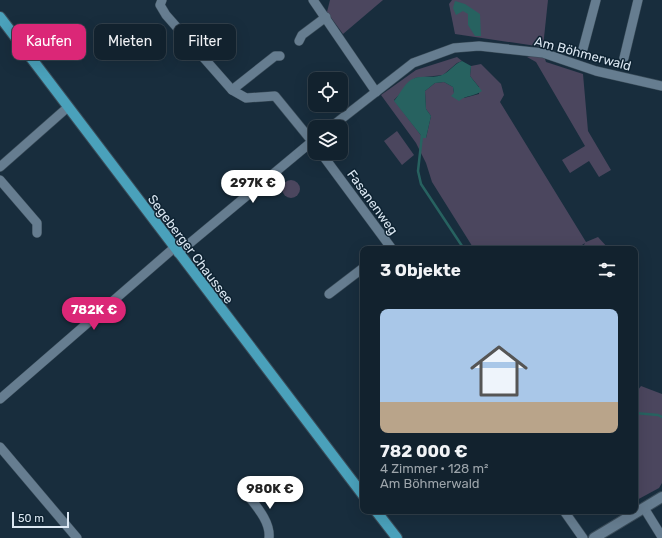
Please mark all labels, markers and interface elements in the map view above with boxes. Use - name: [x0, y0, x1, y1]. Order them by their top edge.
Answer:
- chip: Kaufen: [12, 24, 86, 60]
- chip: Mieten: [94, 24, 166, 60]
- chip: Filter: [174, 24, 236, 60]
- street label: Am Böhmerwald: [533, 33, 633, 74]
- map controls: [308, 72, 348, 160]
- button: locate: [308, 72, 348, 112]
- button: layers: [308, 120, 348, 160]
- street label: Fasanenweg: [343, 167, 401, 238]
- pin: 297K €: [220, 170, 286, 204]
- text: 297K €: [230, 175, 276, 190]
- street label: Segeberger Chaussee: [144, 192, 236, 307]
- icon: filters: [596, 259, 618, 281]
- text: 3 Objekte: [380, 260, 461, 280]
- pin: 782K €: [61, 297, 127, 331]
- text: 782K €: [71, 302, 117, 317]
- icon: home: [463, 335, 535, 407]
- text: 782 000 €: [380, 441, 468, 461]
- text: 4 Zimmer · 128 m²: [380, 461, 489, 476]
- pin: 980K €: [237, 476, 303, 510]
- text: Am Böhmerwald: [380, 476, 480, 491]
- text: 980K €: [246, 481, 294, 496]
- scale bar: [12, 510, 69, 529]
- text: 50 m: [18, 512, 44, 525]

